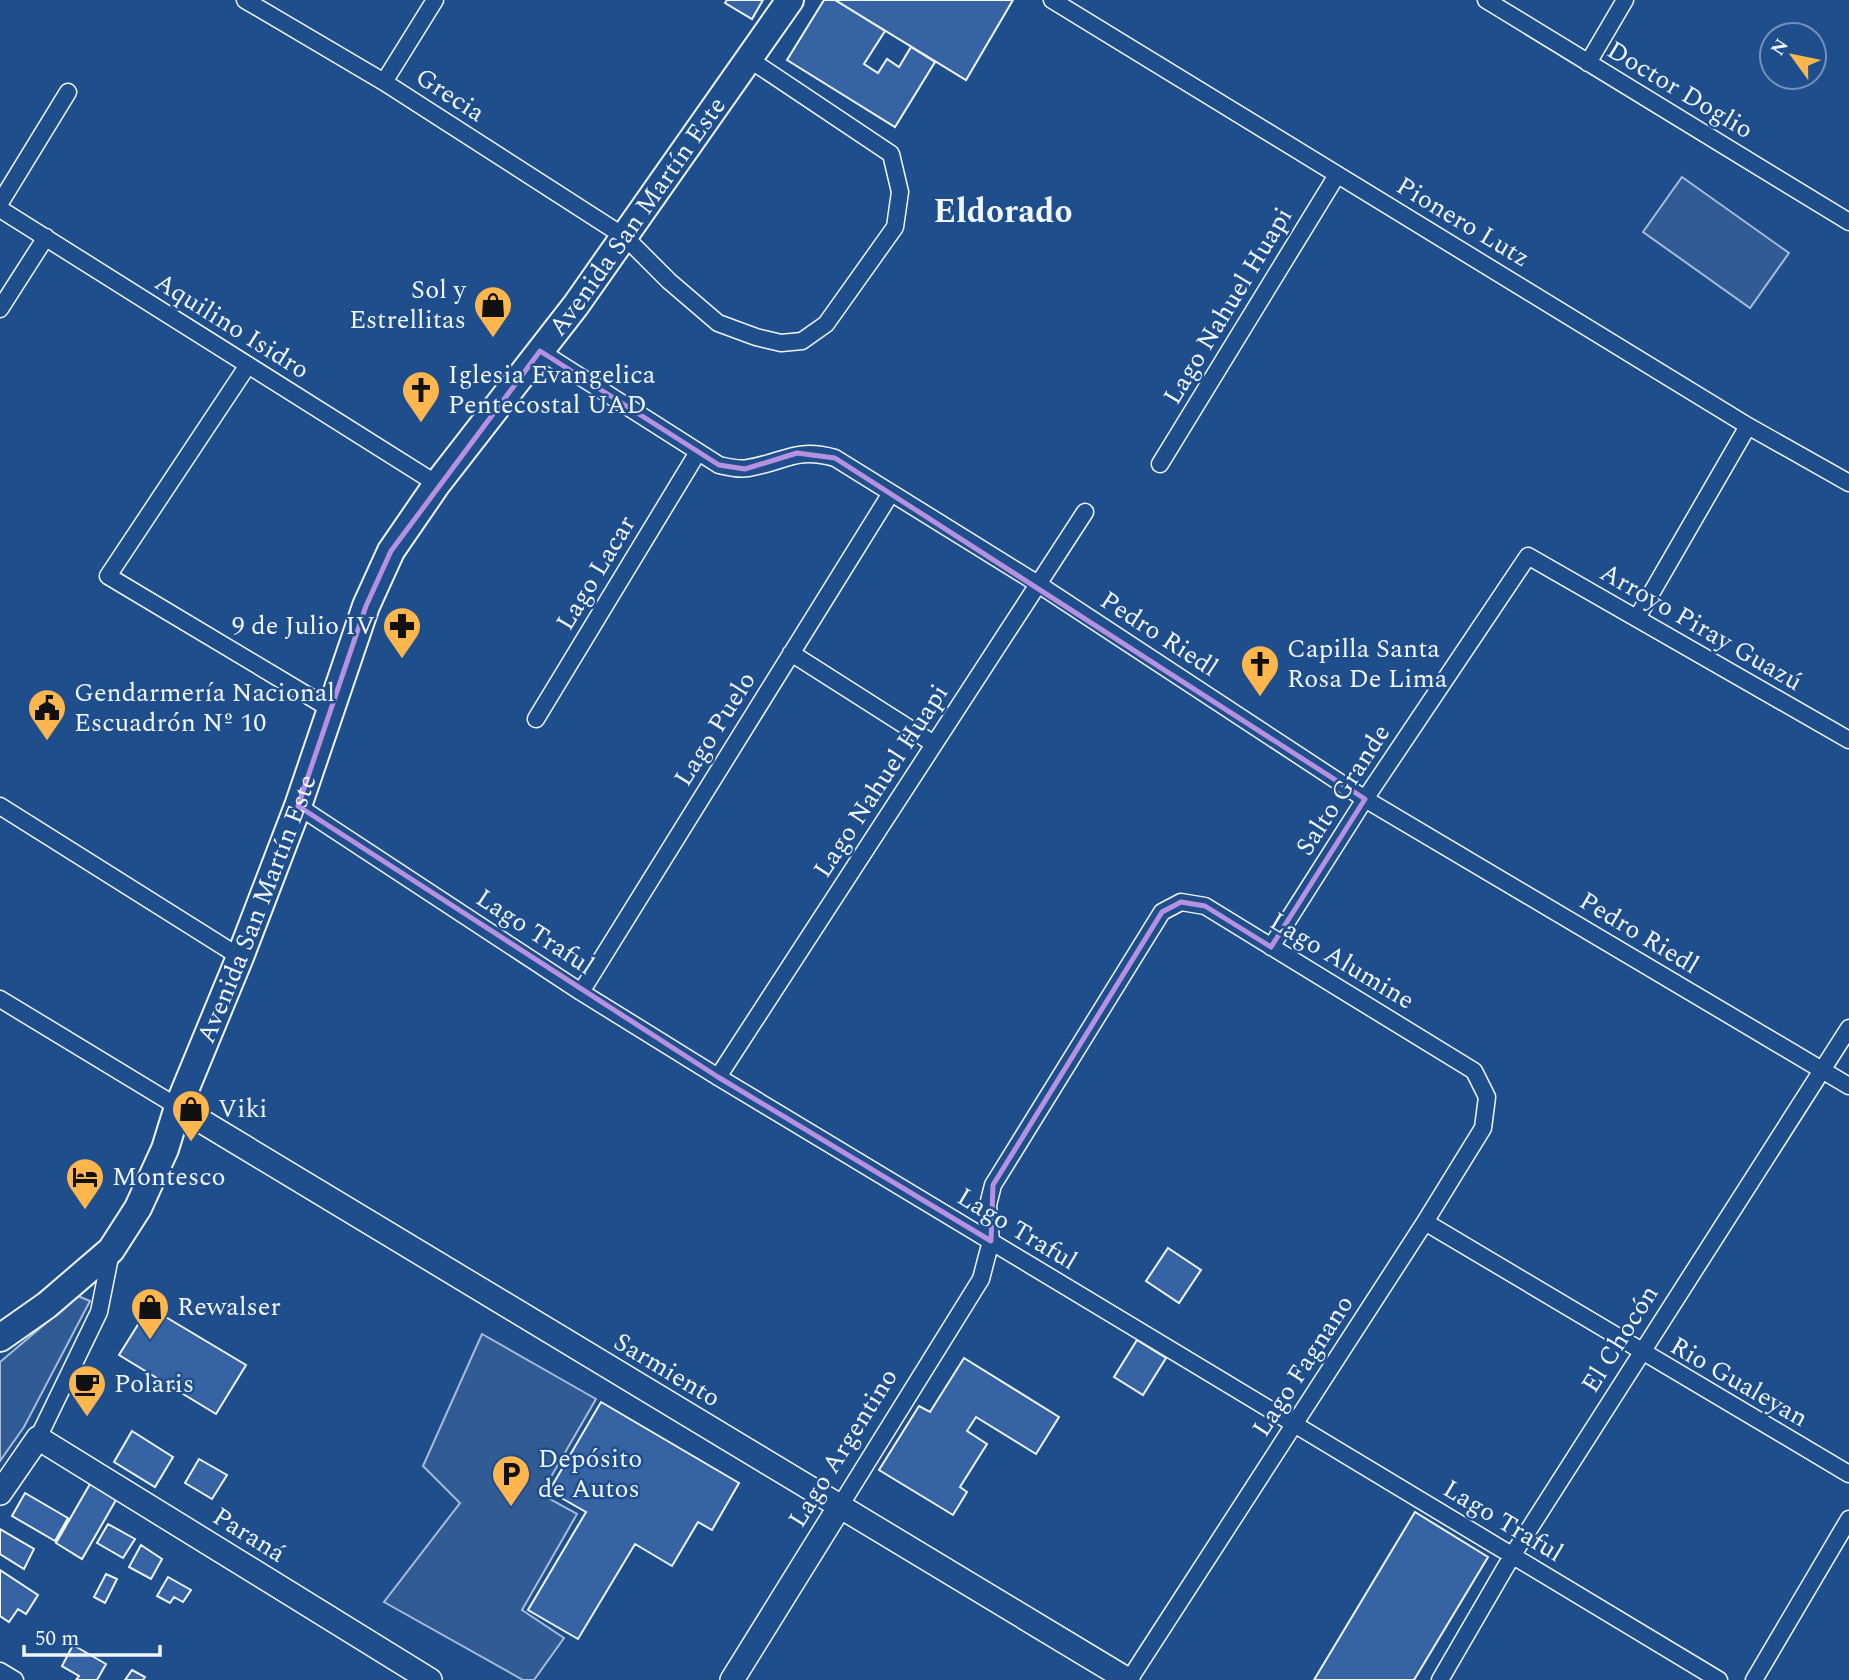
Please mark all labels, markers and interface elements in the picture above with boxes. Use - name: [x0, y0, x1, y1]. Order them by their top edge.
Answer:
- north arrow: [1758, 21, 1828, 91]
- street label: Doctor Doglio: [1599, 30, 1761, 150]
- text: N: [1764, 33, 1796, 62]
- street label: Grecia: [407, 57, 493, 133]
- street label: Avenida San Martín Este: [539, 88, 736, 345]
- street label: Pionero Lutz: [1388, 166, 1538, 278]
- district label: Eldorado: [934, 187, 1072, 237]
- street label: Lago Nahuel Huapi: [1153, 200, 1303, 412]
- street label: Aquilino Isidro: [147, 262, 317, 390]
- place label: Sol y Estrellitas: [349, 270, 468, 340]
- shop icon: Sol y Estrellitas: [472, 284, 514, 339]
- place label: Iglesia Evangelica Pentecostal UAD: [448, 355, 656, 425]
- church icon: Iglesia Evangelica Pentecostal UAD: [400, 369, 442, 424]
- street label: Lago Lacar: [546, 508, 646, 638]
- street label: Arroyo Piray Guazú: [1592, 553, 1810, 701]
- street label: Pedro Riedl: [1092, 581, 1226, 687]
- pharmacy icon: 9 de Julio IV: [381, 605, 423, 660]
- place label: 9 de Julio IV: [232, 606, 375, 646]
- place label: Capilla Santa Rosa De Lima: [1287, 629, 1448, 699]
- church icon: Capilla Santa Rosa De Lima: [1239, 643, 1281, 698]
- street label: Lago Puelo: [664, 664, 766, 794]
- place label: Gendarmería Nacional Escuadrón Nº 10: [74, 673, 335, 743]
- street label: Lago Nahuel Huapi: [803, 676, 959, 886]
- public building icon: Gendarmería Nacional Escuadrón Nº 10: [26, 687, 68, 742]
- street label: Salto Grande: [1285, 716, 1401, 864]
- street label: Avenida San Martín Este: [186, 769, 327, 1050]
- street label: Lago Traful: [468, 879, 602, 985]
- street label: Pedro Riedl: [1571, 881, 1707, 985]
- street label: Lago Alumine: [1262, 902, 1422, 1020]
- shop icon: Viki: [170, 1088, 212, 1143]
- place label: Viki: [218, 1089, 268, 1129]
- hotel icon: Montesco: [64, 1156, 106, 1211]
- place label: Montesco: [112, 1157, 226, 1197]
- street label: Lago Traful: [949, 1177, 1085, 1281]
- street label: El Chocón: [1571, 1277, 1669, 1401]
- shop icon: Rewalser: [129, 1286, 171, 1341]
- place label: Rewalser: [177, 1287, 281, 1327]
- street label: Lago Fagnano: [1242, 1287, 1364, 1445]
- street label: Sarmiento: [606, 1322, 728, 1418]
- street label: Rio Gualeyan: [1663, 1326, 1815, 1438]
- street label: Lago Argentino: [778, 1360, 908, 1536]
- cafe icon: Polaris: [66, 1363, 108, 1418]
- place label: Polaris: [114, 1364, 194, 1404]
- place label: Depósito de Autos: [538, 1439, 642, 1509]
- parking icon: Depósito de Autos: [490, 1453, 532, 1508]
- street label: Lago Traful: [1435, 1469, 1571, 1573]
- street label: Paraná: [205, 1497, 294, 1573]
- scale bar: [24, 1614, 161, 1658]
- text: 50 m: [35, 1623, 79, 1655]

